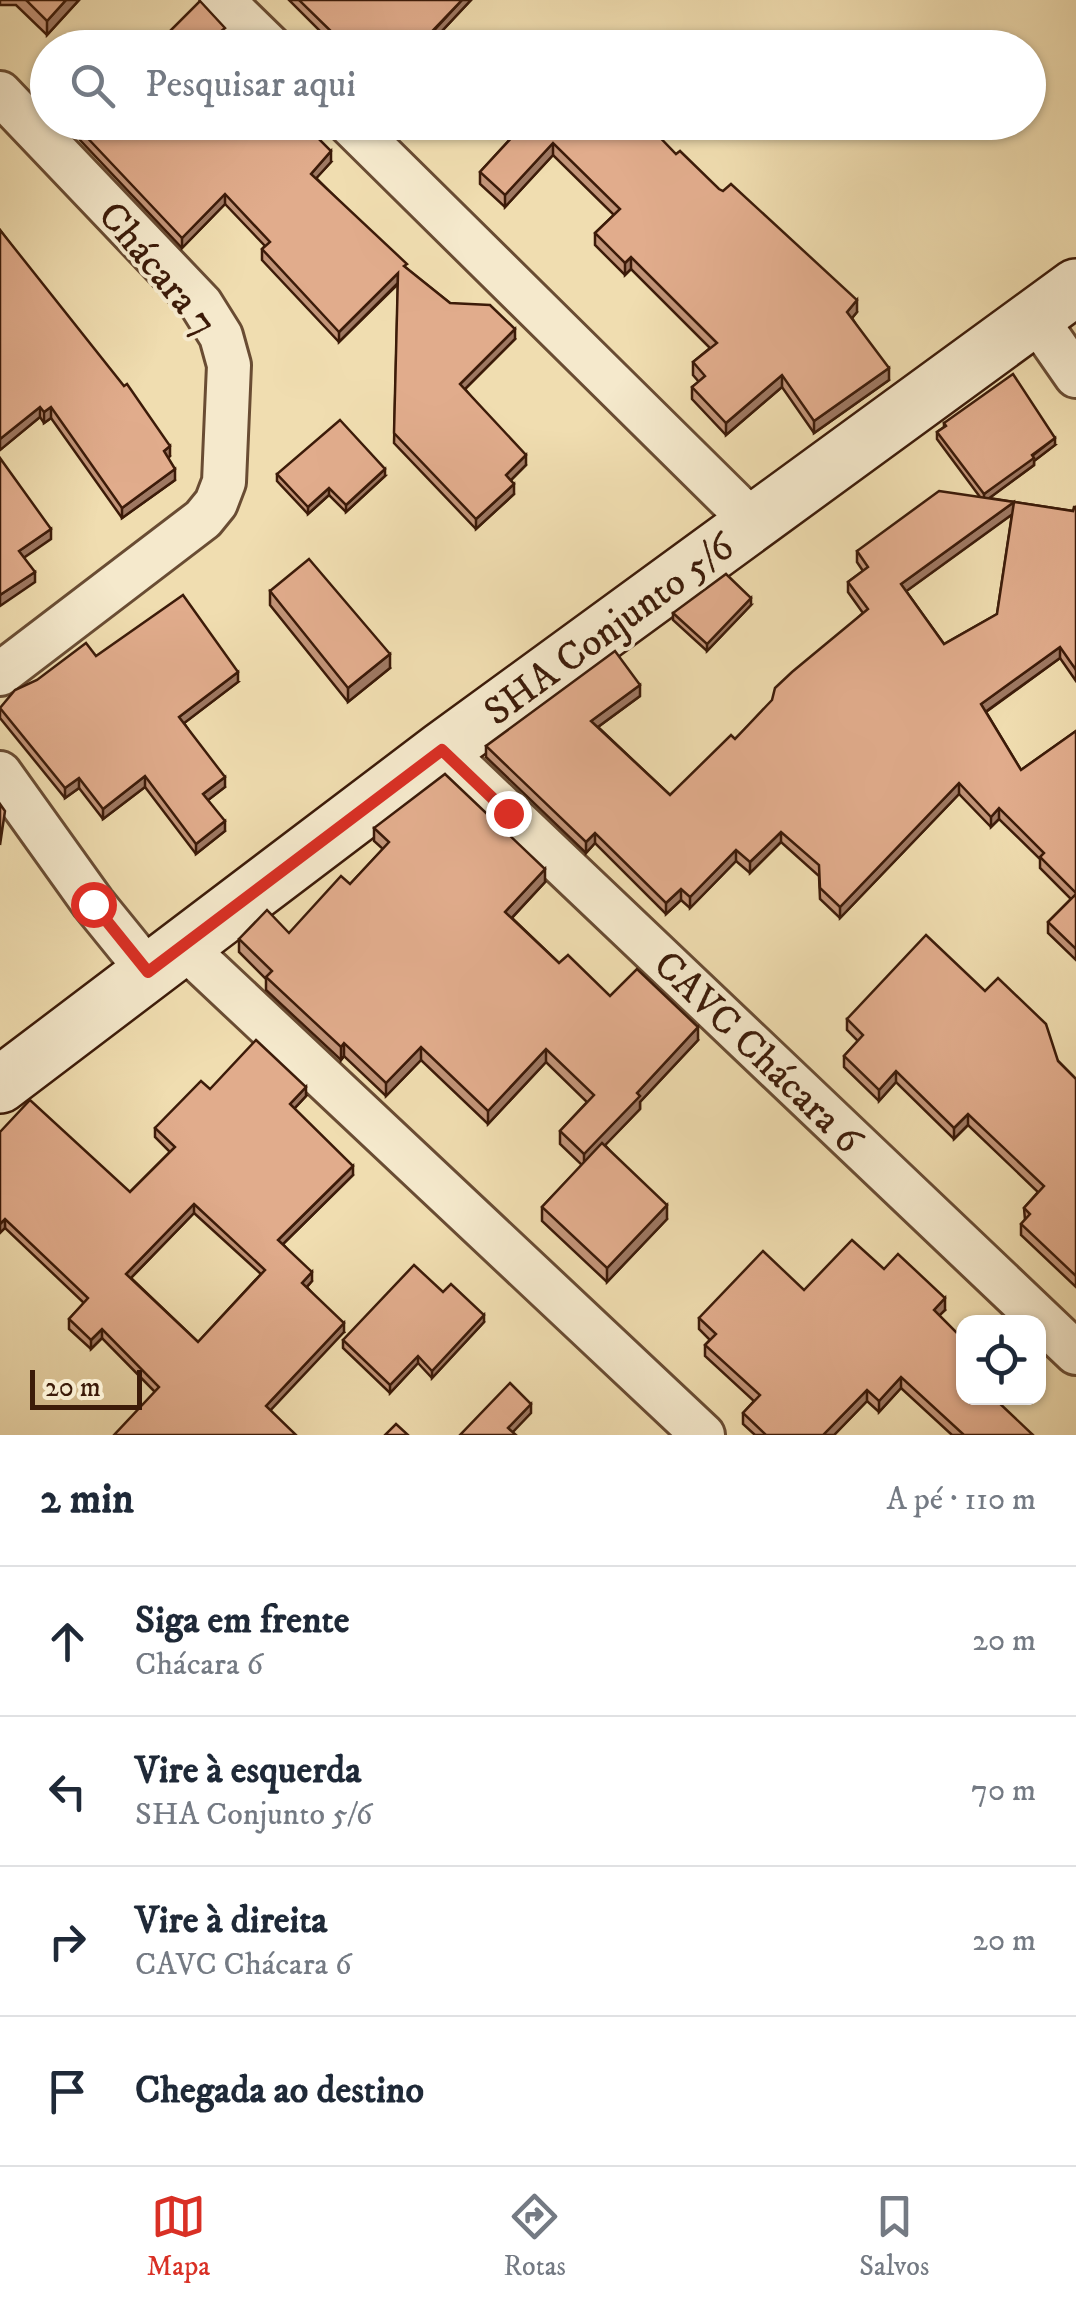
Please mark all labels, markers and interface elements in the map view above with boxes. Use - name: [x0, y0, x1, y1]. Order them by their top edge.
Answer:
- search box: [30, 30, 1046, 140]
- icon: search: [65, 58, 120, 113]
- text: Pesquisar aqui: [145, 61, 356, 109]
- street label: Chácara 7: [86, 192, 227, 347]
- street label: SHA Conjunto 5/6: [475, 522, 745, 738]
- route end: [486, 791, 532, 837]
- route start: [71, 882, 117, 928]
- street label: CAVC Chácara 6: [642, 941, 873, 1166]
- map controls: [956, 1315, 1046, 1405]
- button: locate: [956, 1315, 1046, 1405]
- scale bar: [30, 1365, 142, 1410]
- text: 20 m: [45, 1370, 101, 1405]
- text: 2 min: [40, 1474, 134, 1526]
- text: A pé · 110 m: [887, 1480, 1036, 1520]
- text: Siga em frente: [135, 1597, 349, 1645]
- icon: ahead: [40, 1614, 95, 1669]
- text: 20 m: [972, 1621, 1036, 1661]
- text: Chácara 6: [135, 1645, 263, 1685]
- text: Vire à esquerda: [135, 1747, 361, 1795]
- icon: left: [40, 1764, 95, 1819]
- text: 70 m: [971, 1771, 1036, 1811]
- text: SHA Conjunto 5/6: [135, 1795, 372, 1835]
- text: Vire à direita: [135, 1897, 327, 1945]
- icon: right: [40, 1914, 95, 1969]
- text: 20 m: [972, 1921, 1036, 1961]
- text: CAVC Chácara 6: [135, 1945, 352, 1985]
- icon: arrive: [40, 2064, 95, 2119]
- text: Chegada ao destino: [135, 2067, 424, 2115]
- tab: Mapa: [147, 2189, 210, 2284]
- tab: Rotas: [504, 2189, 566, 2284]
- tab: Salvos: [859, 2189, 929, 2284]

